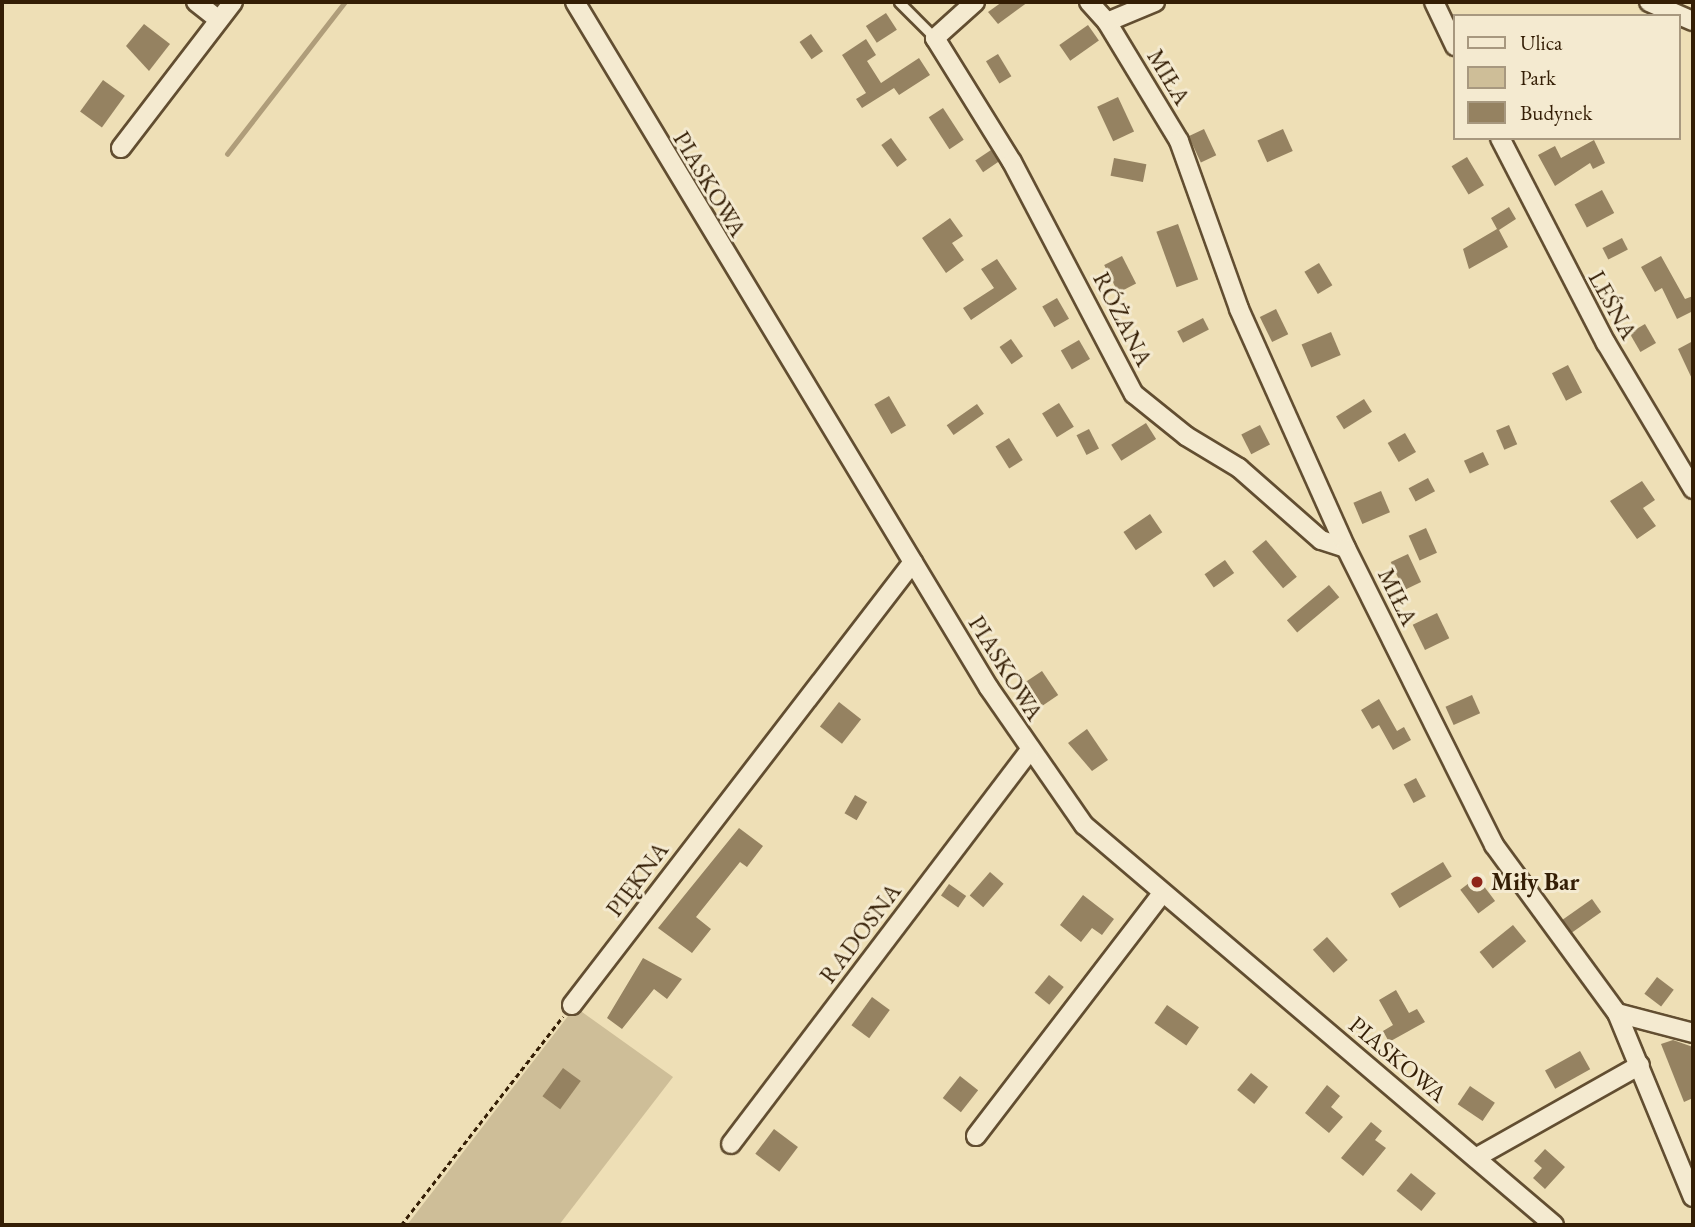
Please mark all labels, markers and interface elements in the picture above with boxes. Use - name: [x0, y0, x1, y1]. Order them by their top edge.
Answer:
- legend: [1454, 14, 1681, 140]
- text: Ulica: [1520, 29, 1562, 56]
- street label: MIŁA: [1141, 44, 1197, 110]
- text: Park: [1520, 64, 1556, 91]
- text: Budynek: [1520, 99, 1592, 126]
- street label: PIASKOWA: [667, 126, 753, 242]
- street label: LEŚNA: [1582, 266, 1644, 344]
- street label: RÓŻANA: [1087, 267, 1159, 371]
- street label: MIŁA: [1372, 564, 1424, 630]
- street label: PIASKOWA: [962, 610, 1050, 726]
- street label: PIĘKNA: [600, 836, 674, 922]
- place label: Miły Bar: [1491, 868, 1579, 896]
- marker: Miły Bar: [1469, 874, 1485, 890]
- street label: RADOSNA: [813, 877, 907, 989]
- street label: PIASKOWA: [1343, 1010, 1453, 1108]

